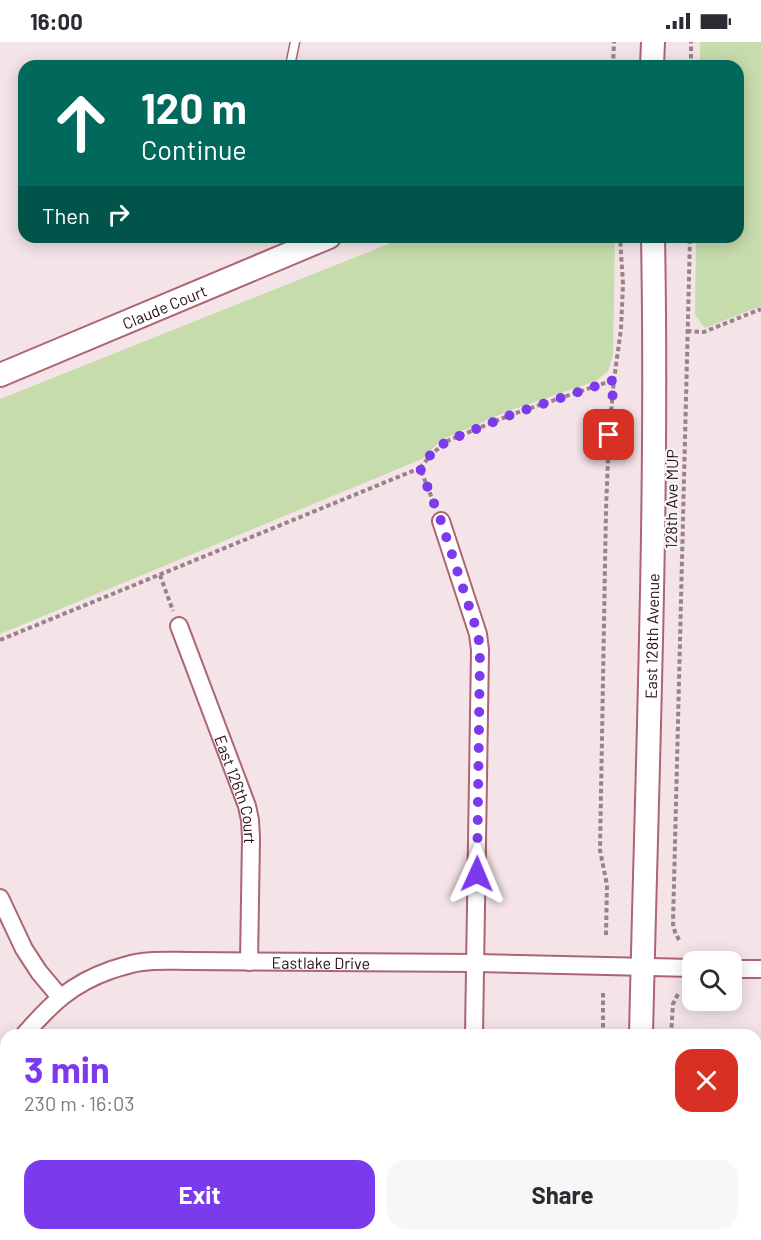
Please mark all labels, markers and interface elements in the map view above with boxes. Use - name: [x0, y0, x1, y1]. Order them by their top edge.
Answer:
- text: 16:00: [30, 8, 83, 34]
- text: 120 m: [141, 82, 247, 132]
- icon: ahead: [42, 84, 120, 162]
- text: Continue: [141, 133, 247, 165]
- icon: right: [102, 198, 135, 231]
- text: Then: [42, 202, 90, 228]
- street label: Claude Court: [119, 280, 209, 332]
- pin: [583, 409, 634, 460]
- icon: arrive: [592, 418, 625, 451]
- street label: 128th Ave MUP: [661, 449, 681, 549]
- street label: East 128th Avenue: [640, 573, 662, 699]
- street label: East 126th Court: [212, 732, 260, 844]
- position arrow: [445, 842, 509, 906]
- map controls: [682, 951, 742, 1011]
- button: search: [682, 951, 742, 1011]
- street label: Eastlake Drive: [272, 952, 370, 972]
- text: 3 min: [24, 1047, 110, 1090]
- button: close: [675, 1049, 738, 1112]
- text: 230 m · 16:03: [24, 1091, 135, 1115]
- button: Exit: [24, 1160, 375, 1229]
- button: Share: [387, 1160, 738, 1229]

